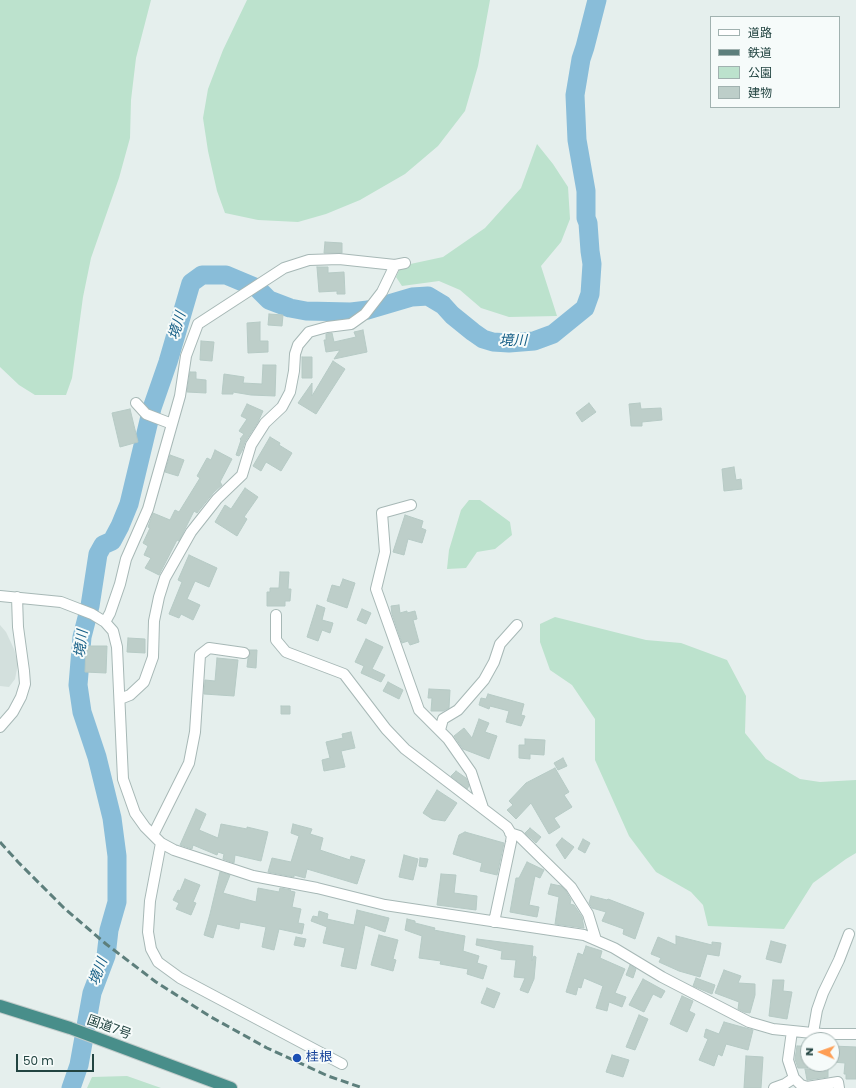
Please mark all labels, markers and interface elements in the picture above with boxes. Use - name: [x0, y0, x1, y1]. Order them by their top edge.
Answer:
- legend: [710, 16, 840, 108]
- text: 道路: [748, 24, 772, 41]
- text: 鉄道: [748, 44, 772, 61]
- text: 公園: [748, 64, 772, 81]
- text: 建物: [748, 84, 772, 101]
- water label: 境川: [166, 310, 190, 342]
- water label: 境川: [499, 333, 527, 349]
- water label: 境川: [72, 629, 92, 659]
- water label: 境川: [86, 956, 112, 988]
- street label: 国道7号: [85, 1013, 133, 1043]
- north arrow: [800, 1032, 840, 1072]
- scale bar: [18, 1046, 96, 1072]
- text: N: [801, 1047, 817, 1056]
- place label: 桂根: [306, 1050, 332, 1066]
- text: 50 m: [23, 1052, 54, 1069]
- marker: 桂根: [291, 1052, 303, 1064]

